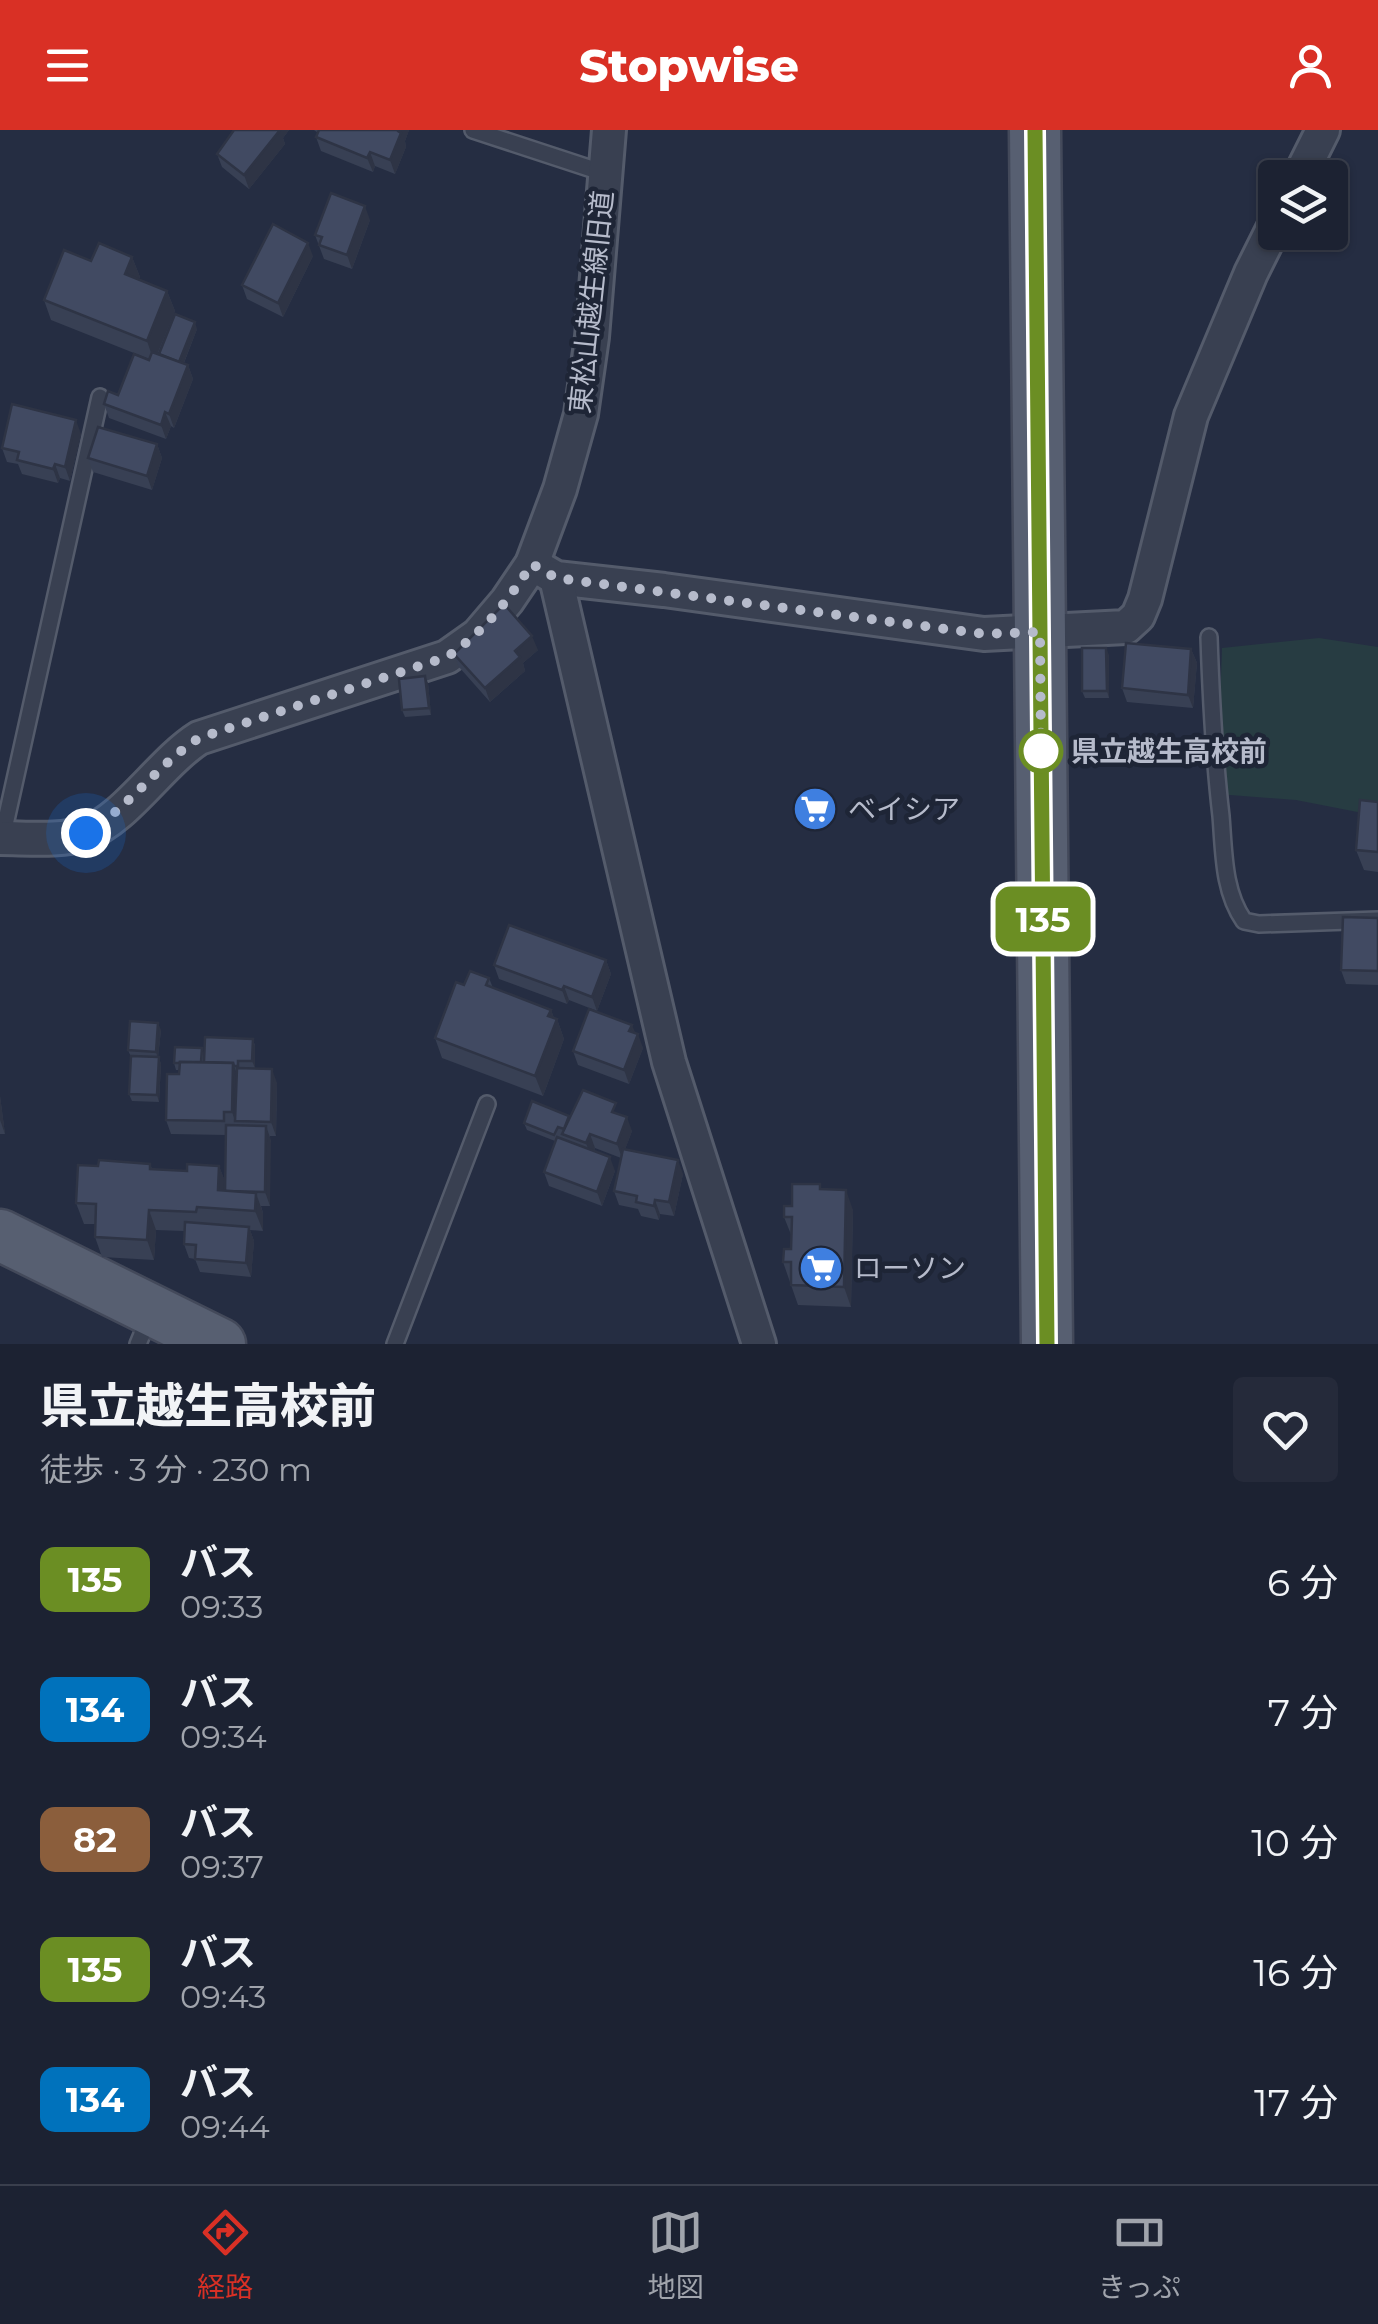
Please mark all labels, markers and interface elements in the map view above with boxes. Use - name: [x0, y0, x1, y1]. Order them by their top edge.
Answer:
- icon: menu: [40, 38, 95, 93]
- text: Stopwise: [579, 38, 799, 93]
- icon: person: [1283, 38, 1338, 93]
- map controls: [1258, 160, 1348, 250]
- button: layers: [1258, 160, 1348, 250]
- street label: 東松山越生線旧道: [562, 189, 620, 415]
- marker: 県立越生高校前: [1020, 730, 1062, 772]
- place label: 県立越生高校前: [1071, 734, 1267, 768]
- supermarket icon: ベイシア: [792, 786, 838, 832]
- place label: ベイシア: [848, 792, 960, 826]
- your location: [61, 808, 111, 858]
- line badge: 135: [986, 886, 1100, 952]
- text: 135: [1016, 898, 1070, 941]
- supermarket icon: ローソン: [798, 1245, 844, 1291]
- place label: ローソン: [854, 1251, 966, 1285]
- text: 県立越生高校前: [40, 1377, 376, 1435]
- button: heart: [1233, 1377, 1338, 1482]
- text: 徒歩 · 3 分 · 230 m: [40, 1450, 312, 1489]
- text: バス: [180, 1539, 256, 1586]
- text: 135: [68, 1558, 122, 1601]
- text: 6 分: [1267, 1559, 1338, 1606]
- text: 09:33: [180, 1587, 263, 1626]
- text: バス: [180, 1669, 256, 1716]
- text: 134: [66, 1688, 124, 1731]
- text: 7 分: [1268, 1689, 1338, 1736]
- text: 09:34: [180, 1717, 267, 1756]
- text: バス: [180, 1799, 256, 1846]
- text: 82: [73, 1818, 117, 1861]
- text: 10 分: [1251, 1819, 1338, 1866]
- text: 09:37: [180, 1847, 264, 1886]
- text: バス: [180, 1929, 256, 1976]
- text: 135: [68, 1948, 122, 1991]
- text: 16 分: [1253, 1949, 1338, 1996]
- text: 09:43: [180, 1977, 266, 2016]
- text: バス: [180, 2059, 256, 2106]
- text: 134: [66, 2078, 124, 2121]
- text: 17 分: [1254, 2079, 1338, 2126]
- text: 09:44: [180, 2107, 270, 2146]
- tab: 経路: [197, 2205, 253, 2305]
- tab: 地図: [648, 2205, 704, 2305]
- tab: きっぷ: [1098, 2205, 1181, 2305]

